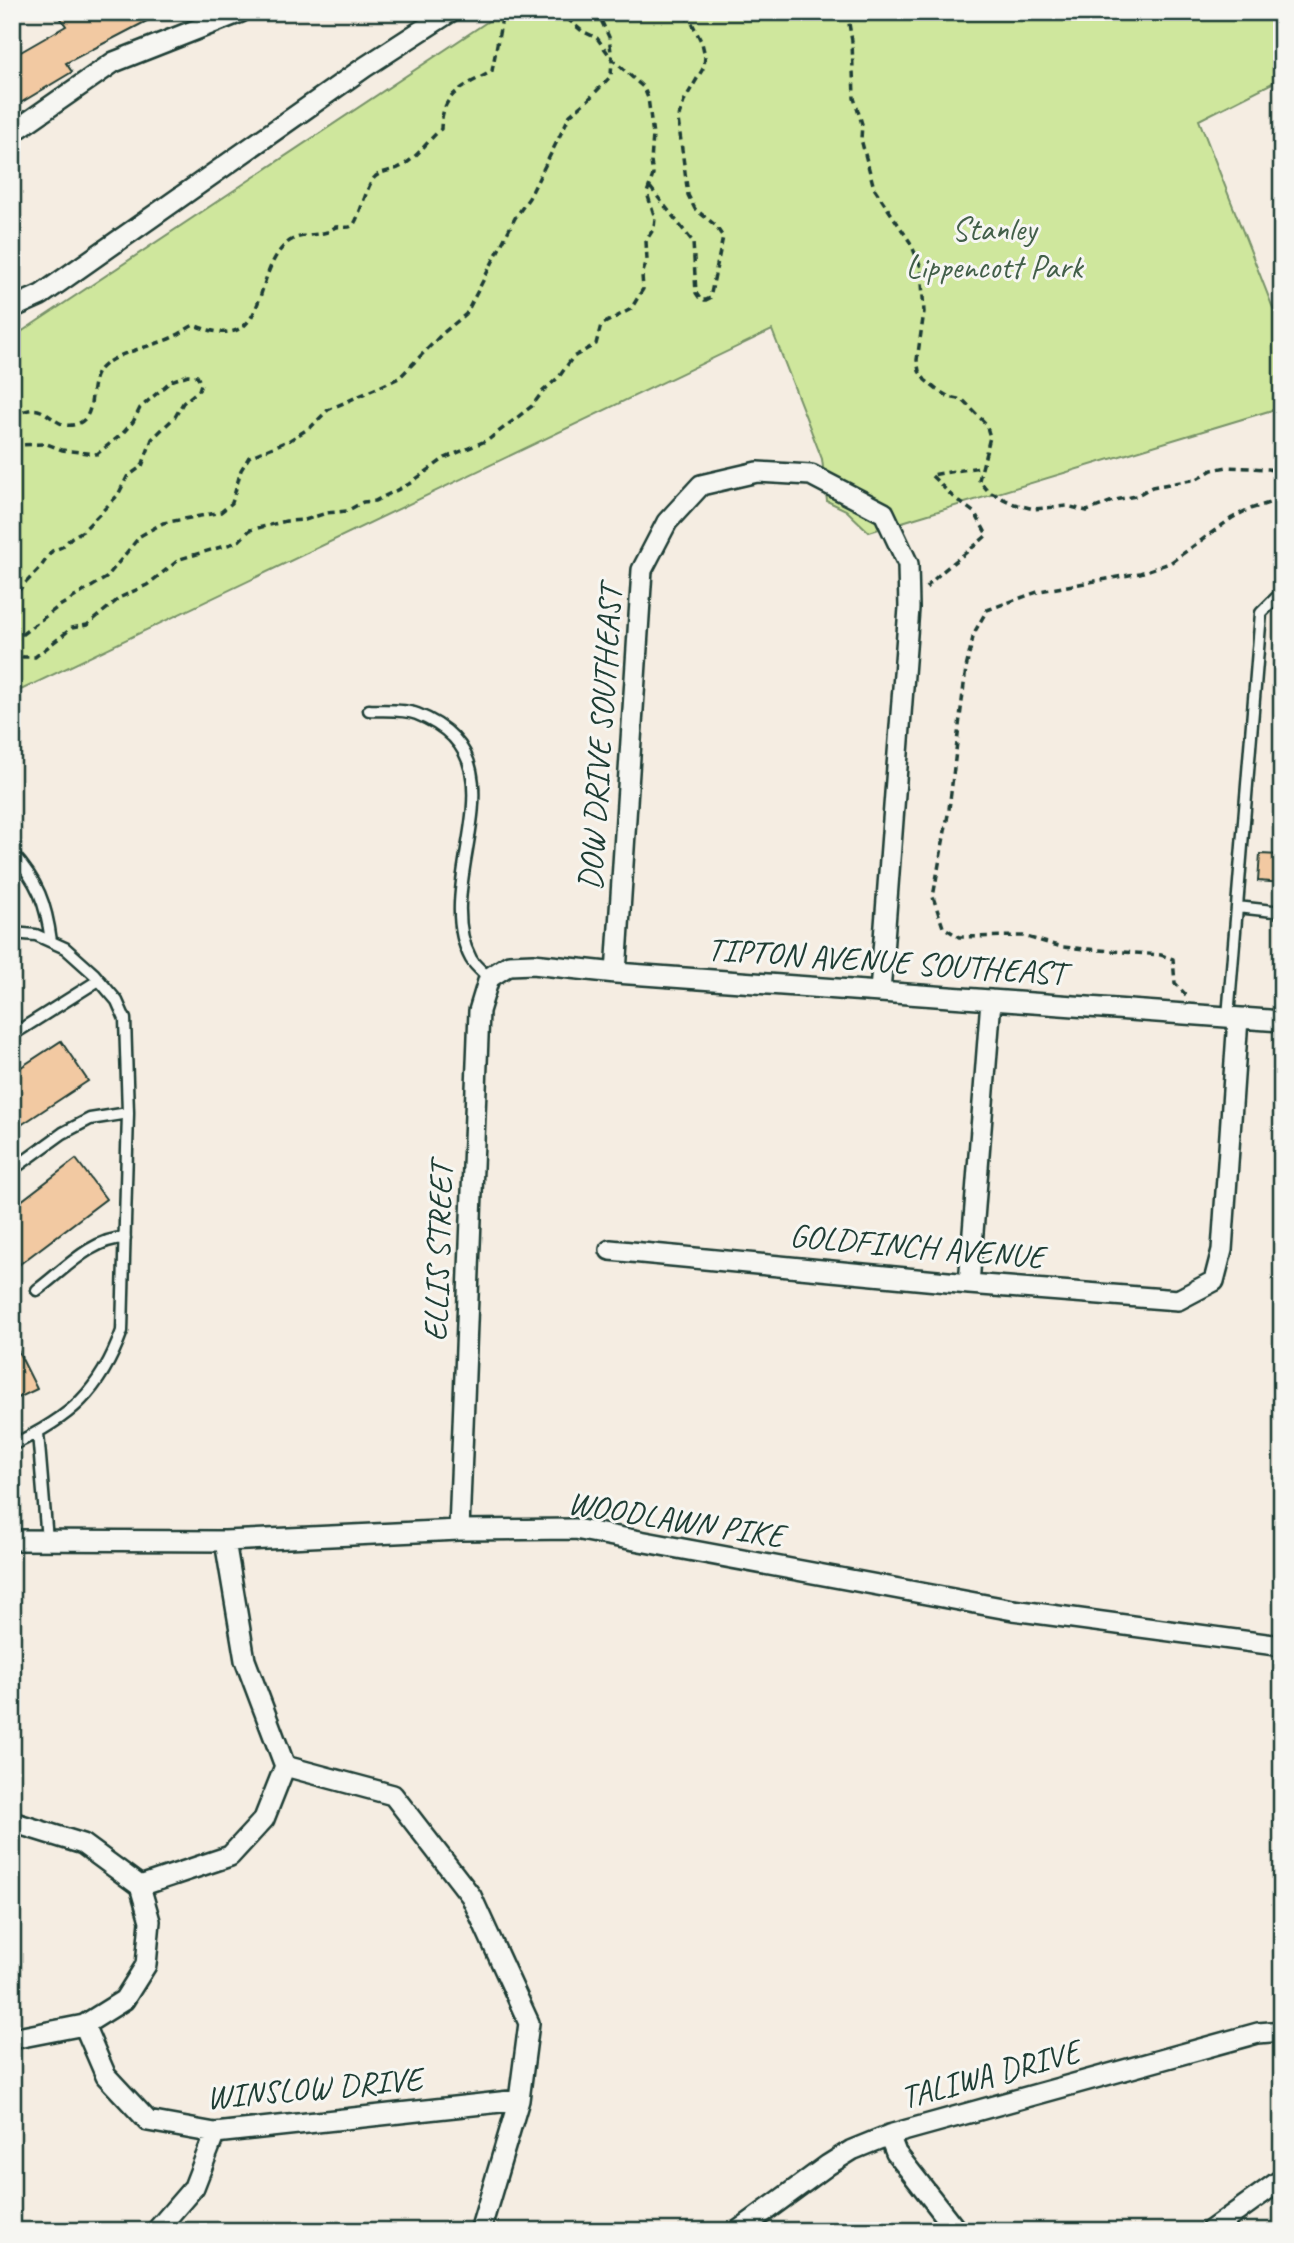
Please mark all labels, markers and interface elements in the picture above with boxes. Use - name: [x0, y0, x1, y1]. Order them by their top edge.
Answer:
- park label: Stanley Lippencott Park: [906, 208, 1084, 288]
- street label: DOW DRIVE SOUTHEAST: [568, 577, 632, 892]
- street label: TIPTON AVENUE SOUTHEAST: [706, 928, 1074, 995]
- street label: ELLIS STREET: [414, 1155, 462, 1342]
- street label: GOLDFINCH AVENUE: [788, 1214, 1050, 1278]
- street label: WOODLAWN PIKE: [565, 1481, 791, 1557]
- street label: TALIWA DRIVE: [896, 2029, 1088, 2118]
- street label: WINSLOW DRIVE: [205, 2057, 428, 2118]

